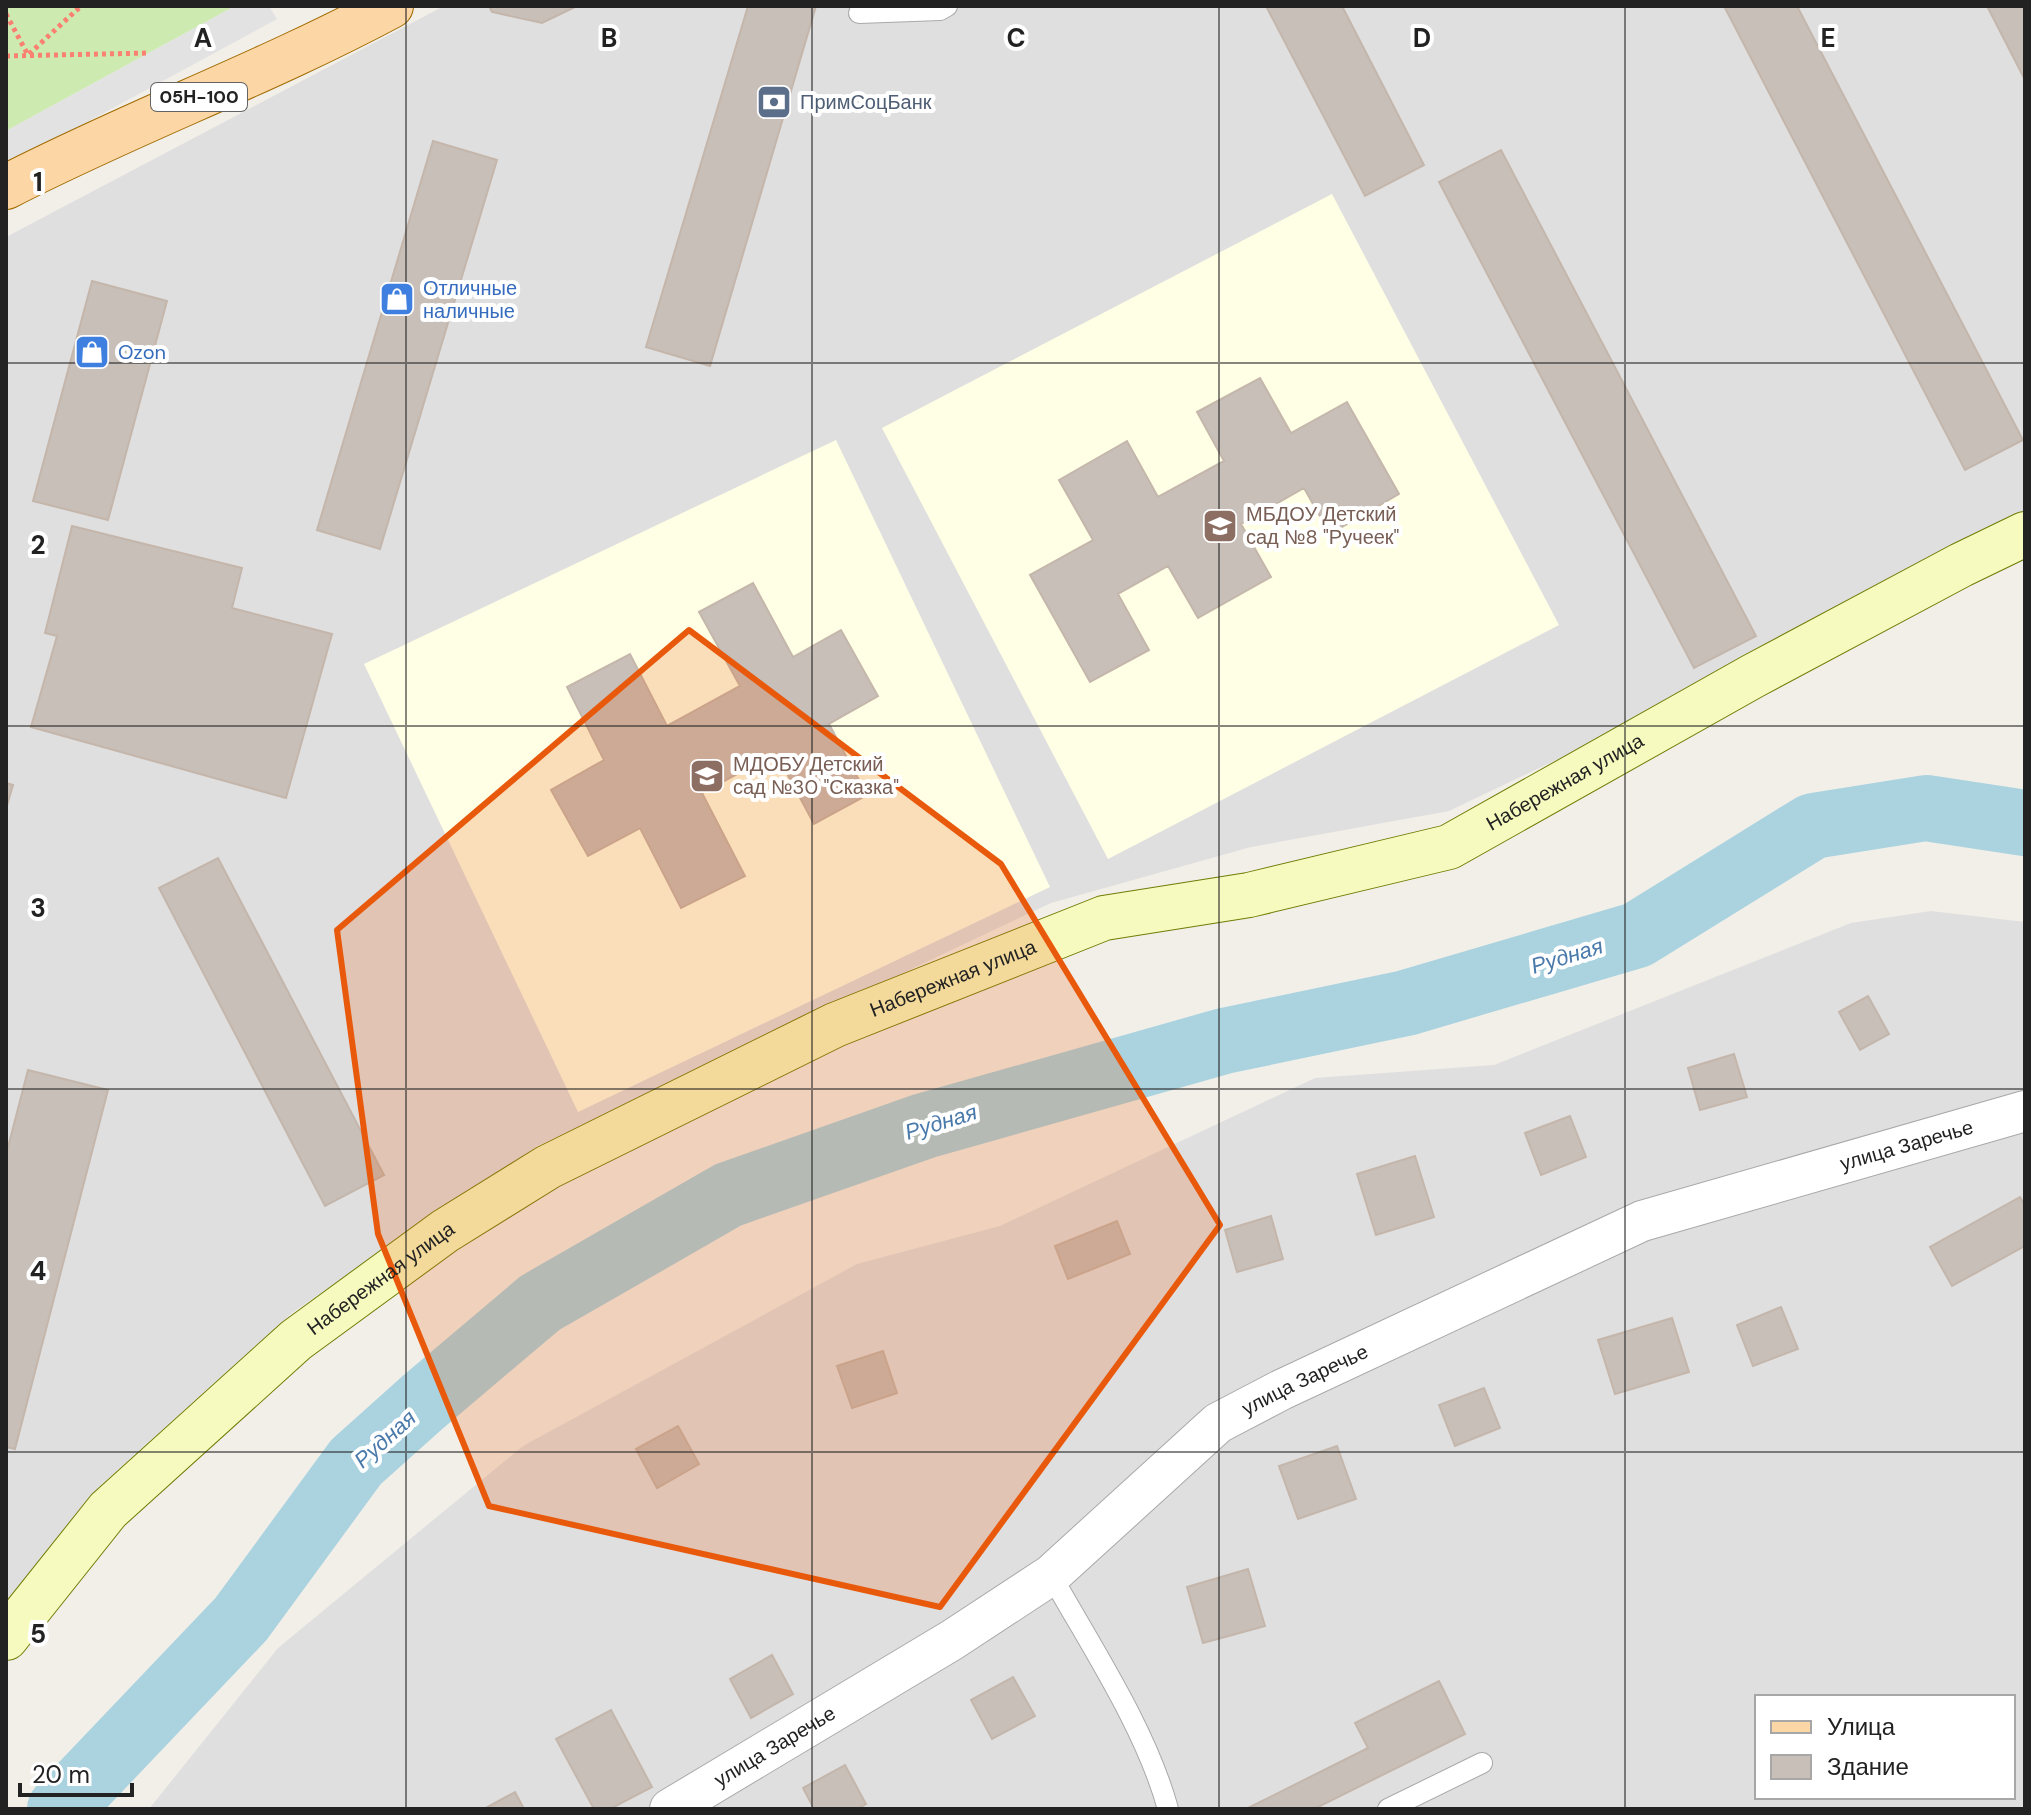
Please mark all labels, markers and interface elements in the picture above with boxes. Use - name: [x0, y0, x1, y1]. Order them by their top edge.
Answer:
- text: A: [194, 21, 212, 55]
- text: B: [601, 21, 617, 55]
- text: C: [1006, 21, 1026, 55]
- text: D: [1413, 21, 1431, 55]
- text: E: [1820, 21, 1836, 55]
- road number: 05Н-100: [151, 83, 247, 111]
- bank icon: ПримСоцБанк: [755, 83, 793, 121]
- place label: ПримСоцБанк: [800, 89, 932, 115]
- text: 1: [33, 165, 43, 199]
- place label: Отличные наличные: [423, 275, 517, 324]
- shop icon: Отличные наличные: [378, 280, 416, 318]
- shop icon: Ozon: [73, 333, 111, 371]
- place label: Ozon: [118, 339, 166, 365]
- place label: МБДОУ Детский сад №8 "Ручеек": [1246, 501, 1400, 550]
- school or university icon: МБДОУ Детский сад №8 "Ручеек": [1201, 507, 1239, 545]
- text: 2: [30, 528, 46, 562]
- street label: Набережная улица: [1481, 727, 1649, 837]
- place label: МДОБУ Детский сад №30 "Сказка": [733, 751, 899, 800]
- school or university icon: МДОБУ Детский сад №30 "Сказка": [688, 757, 726, 795]
- text: 3: [30, 891, 46, 925]
- water label: Рудная: [1527, 931, 1607, 981]
- street label: Набережная улица: [866, 933, 1041, 1023]
- water label: Рудная: [901, 1097, 981, 1147]
- street label: улица Заречье: [1837, 1114, 1976, 1176]
- street label: Набережная улица: [302, 1215, 460, 1341]
- text: 4: [30, 1254, 46, 1288]
- street label: улица Заречье: [1237, 1338, 1372, 1421]
- water label: Рудная: [348, 1403, 422, 1475]
- text: 5: [30, 1617, 46, 1651]
- legend: [1755, 1695, 2015, 1799]
- street label: улица Заречье: [709, 1700, 840, 1793]
- text: Улица: [1827, 1711, 1896, 1742]
- scale bar: [20, 1747, 132, 1797]
- text: Здание: [1827, 1751, 1909, 1782]
- text: 20 m: [32, 1759, 90, 1790]

